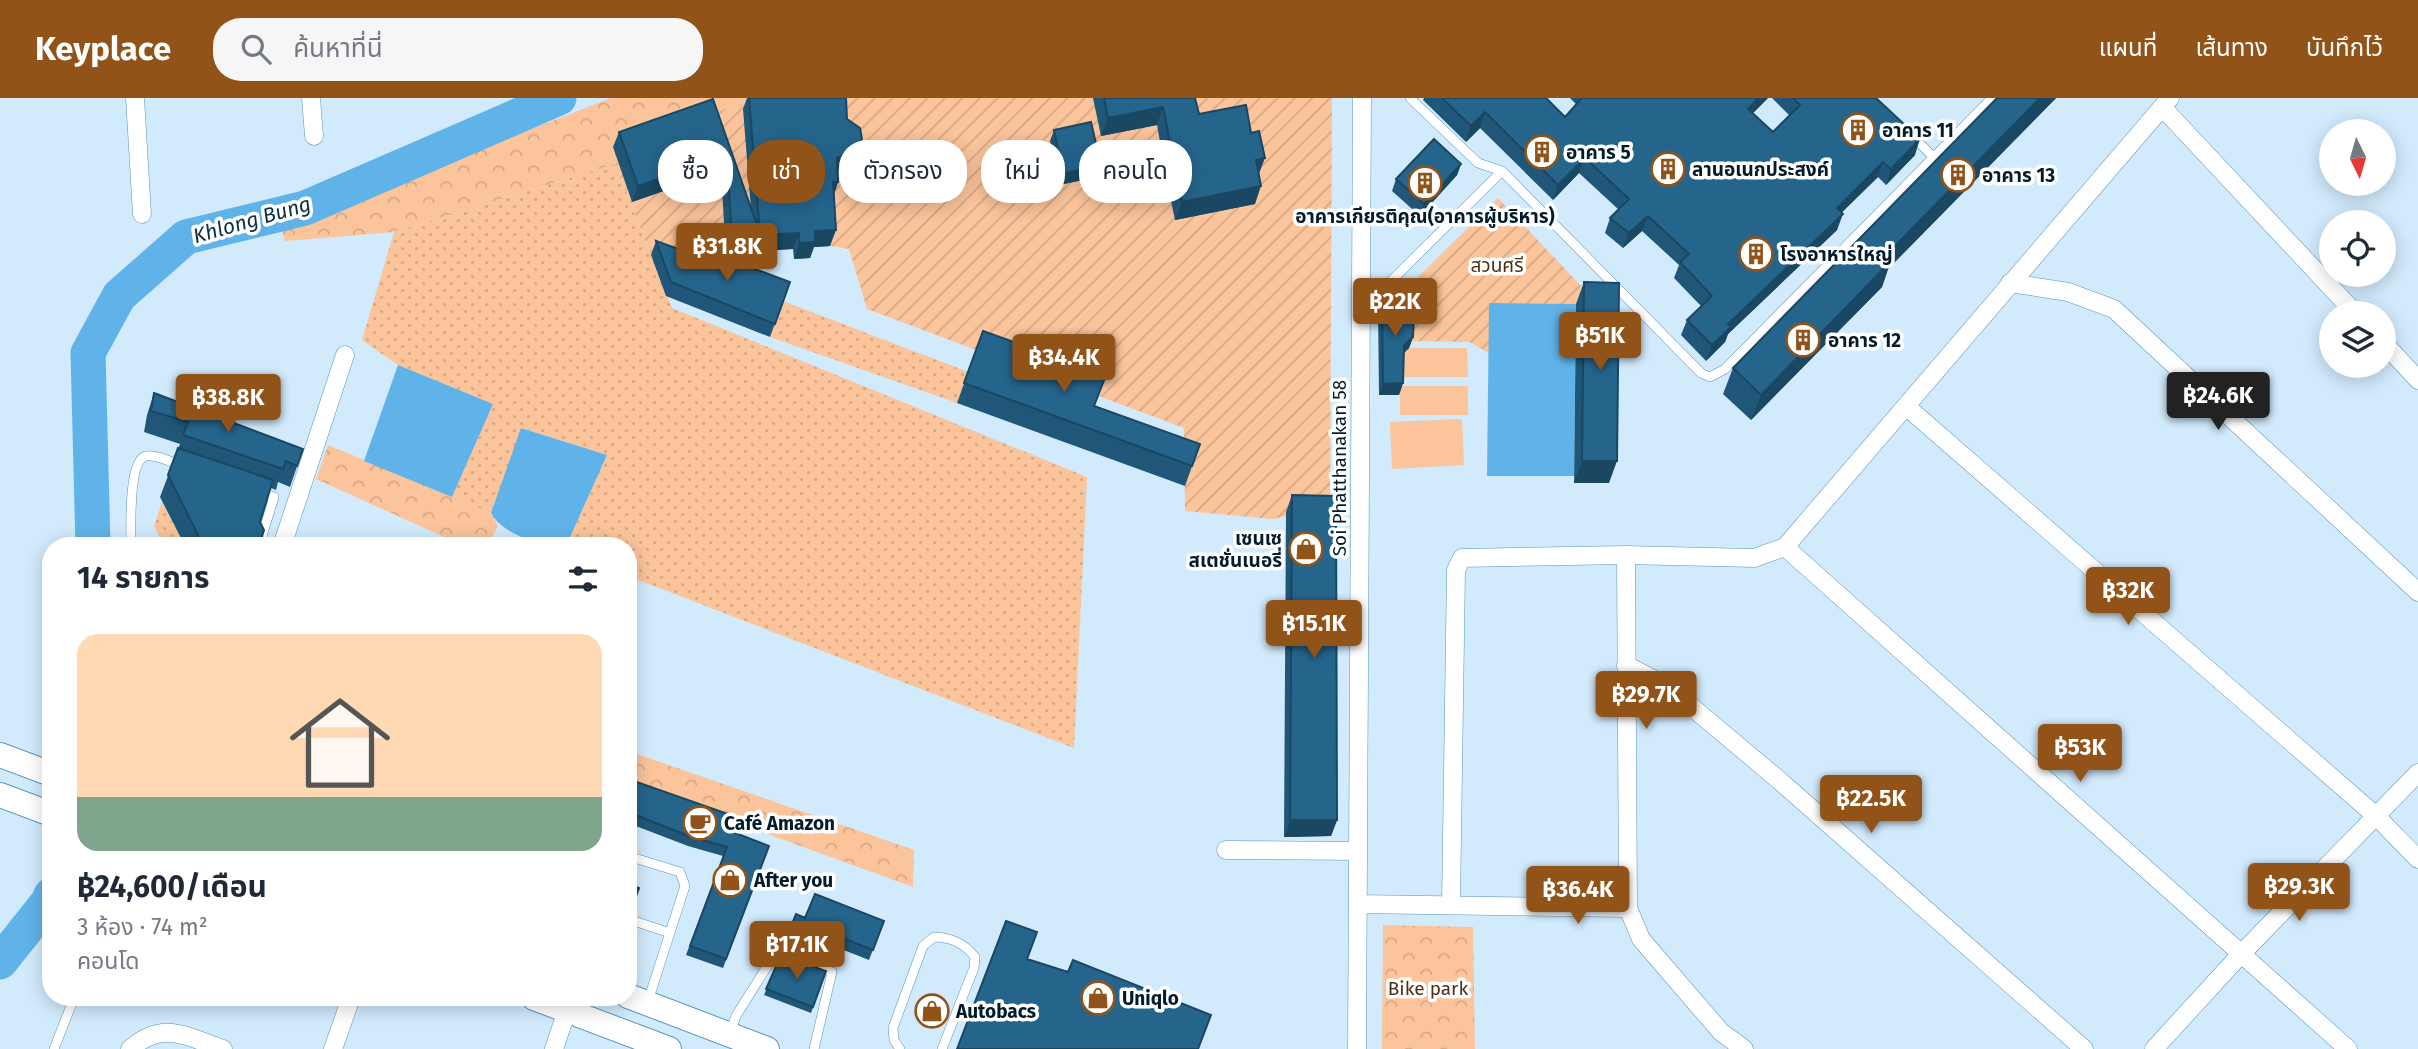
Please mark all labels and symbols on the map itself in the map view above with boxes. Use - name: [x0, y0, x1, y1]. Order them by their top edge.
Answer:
- building icon: อาคาร 11: [1839, 111, 1877, 149]
- place label: อาคาร 11: [1882, 119, 1954, 142]
- north arrow: [2319, 119, 2396, 196]
- building icon: อาคาร 5: [1523, 133, 1561, 171]
- place label: อาคาร 5: [1566, 141, 1631, 164]
- building icon: ลานอเนกประสงค์: [1649, 150, 1687, 188]
- building icon: อาคาร 13: [1939, 156, 1977, 194]
- place label: ลานอเนกประสงค์: [1692, 158, 1829, 181]
- building icon: อาคารเกียรติคุณ(อาคารผู้บริหาร): [1406, 164, 1444, 202]
- place label: อาคาร 13: [1982, 164, 2055, 187]
- water label: Khlong Bung: [190, 191, 314, 249]
- place label: อาคารเกียรติคุณ(อาคารผู้บริหาร): [1295, 205, 1555, 228]
- pin: ฿31.8K: [670, 223, 784, 283]
- building icon: โรงอาหารใหญ่: [1737, 235, 1775, 273]
- place label: โรงอาหารใหญ่: [1780, 243, 1893, 266]
- park label: สวนศรี: [1470, 254, 1524, 277]
- pin: ฿22K: [1354, 278, 1436, 338]
- pin: ฿51K: [1559, 313, 1641, 372]
- building icon: อาคาร 12: [1784, 321, 1822, 359]
- place label: อาคาร 12: [1828, 329, 1901, 352]
- pin: ฿34.4K: [1007, 334, 1121, 394]
- pin: ฿24.6K: [2161, 372, 2275, 432]
- pin: ฿38.8K: [171, 374, 285, 434]
- street label: Soi Phatthanakan 58: [1328, 380, 1351, 556]
- place label: เซนเซ สเตชั่นเนอรี่: [1188, 527, 1282, 572]
- shop icon: เซนเซ สเตชั่นเนอรี่: [1287, 530, 1325, 568]
- pin: ฿32K: [2087, 568, 2169, 627]
- pin: ฿15.1K: [1257, 601, 1371, 660]
- pin: ฿29.7K: [1589, 672, 1703, 731]
- pin: ฿53K: [2039, 724, 2121, 784]
- pin: ฿22.5K: [1814, 776, 1928, 835]
- cafe icon: Café Amazon: [681, 804, 719, 842]
- place label: Café Amazon: [724, 812, 835, 835]
- shop icon: After you: [711, 861, 749, 899]
- pin: ฿29.3K: [2242, 864, 2356, 923]
- pin: ฿36.4K: [1521, 866, 1635, 926]
- place label: After you: [753, 869, 833, 892]
- pin: ฿17.1K: [740, 922, 854, 981]
- park label: Bike park: [1388, 977, 1468, 1000]
- shop icon: Uniqlo: [1079, 979, 1117, 1017]
- place label: Uniqlo: [1122, 987, 1179, 1010]
- shop icon: Autobacs: [913, 992, 951, 1030]
- place label: Autobacs: [955, 1000, 1036, 1023]

